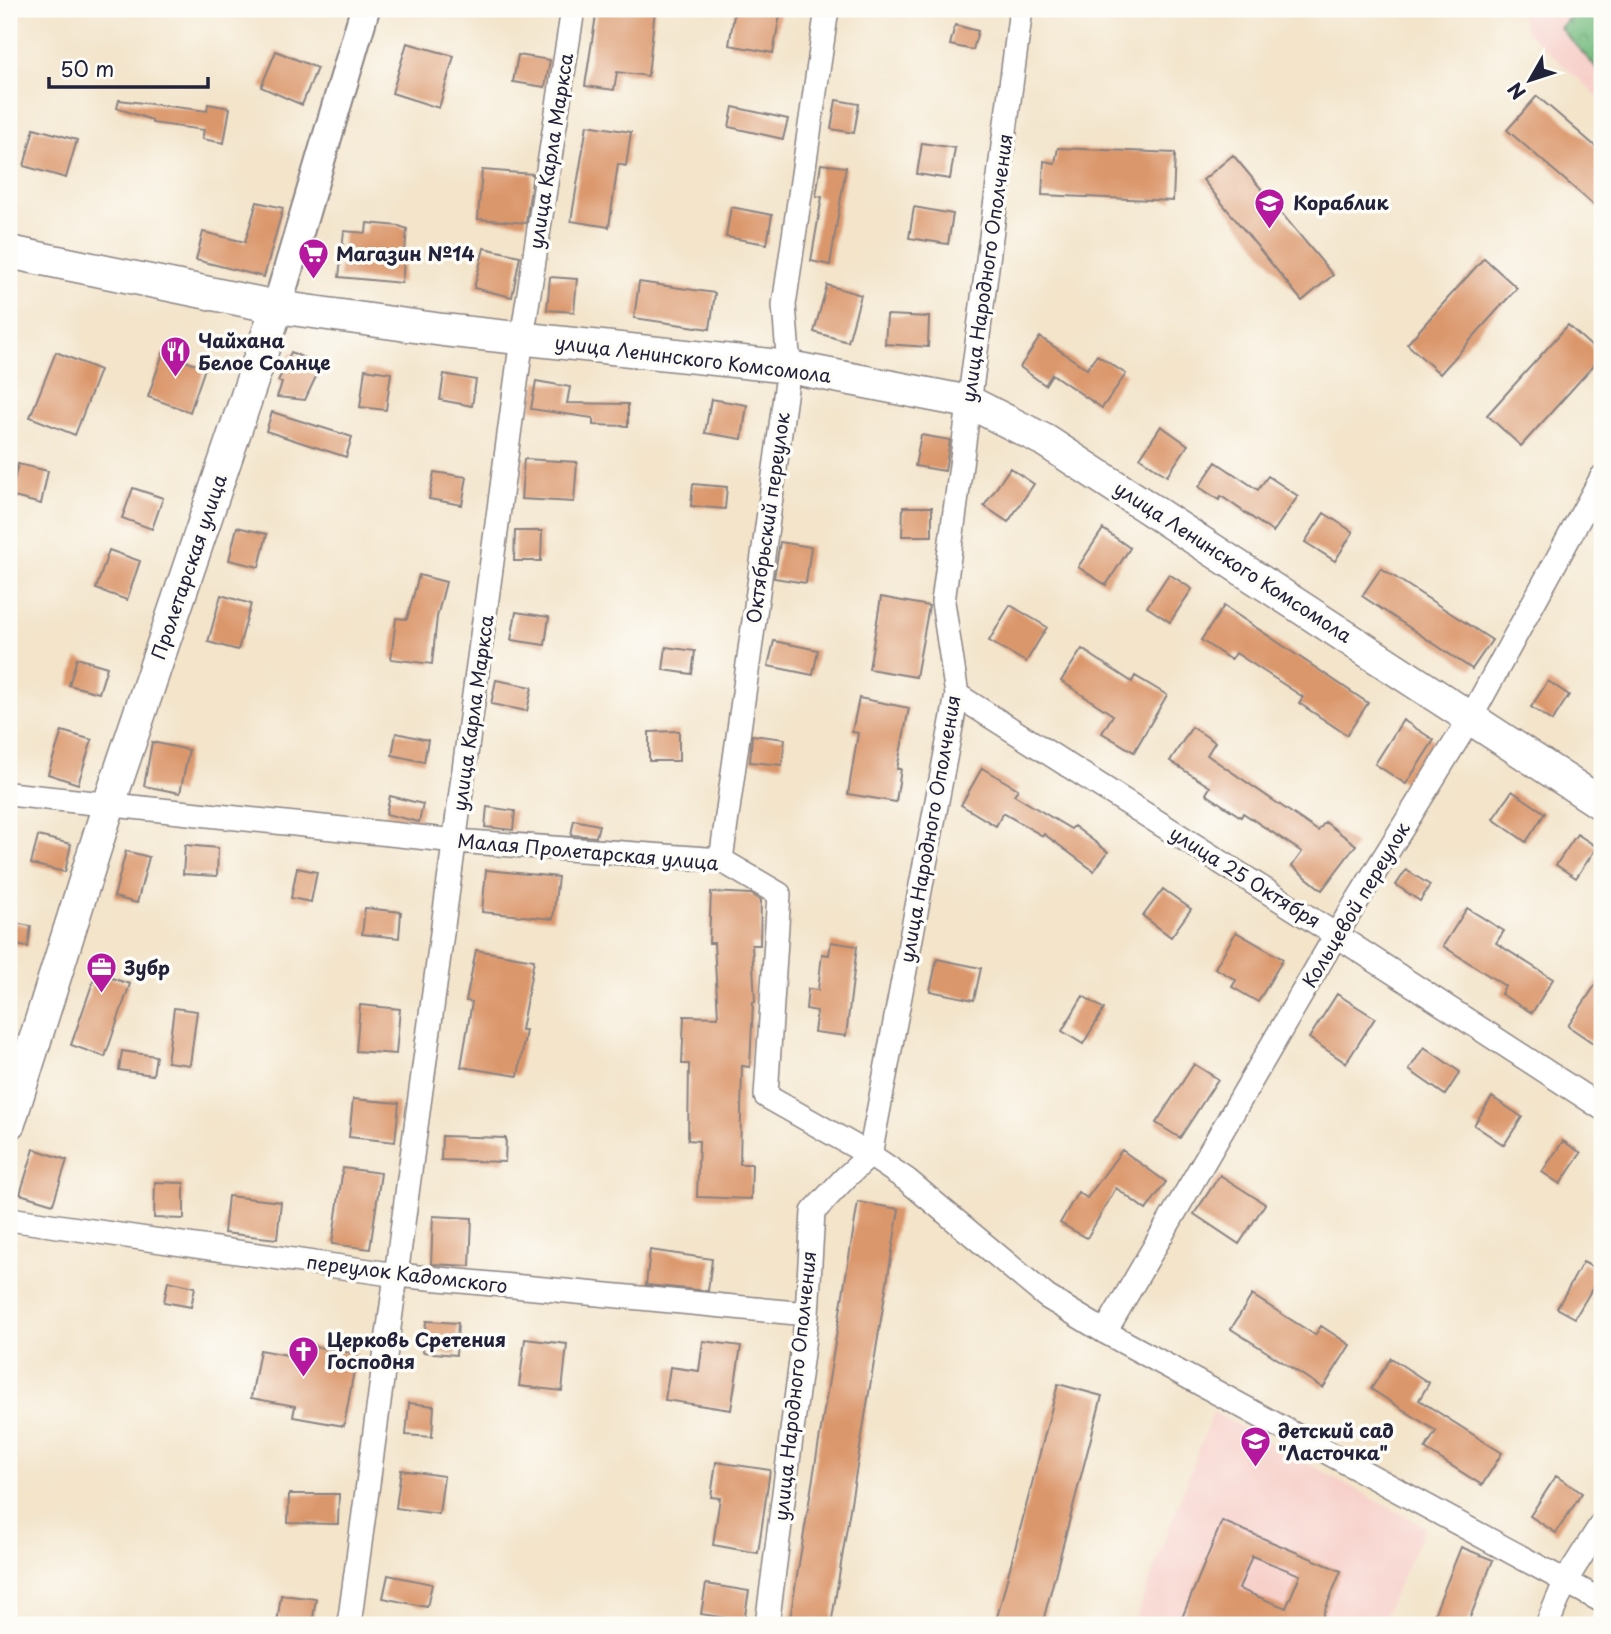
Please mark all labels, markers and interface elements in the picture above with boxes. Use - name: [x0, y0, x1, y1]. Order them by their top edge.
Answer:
- scale bar: [49, 46, 208, 90]
- north arrow: [1496, 46, 1566, 116]
- street label: улица Карла Маркса: [521, 51, 579, 251]
- text: 50 m: [60, 52, 114, 84]
- text: N: [1500, 77, 1532, 106]
- street label: улица Народного Ополчения: [953, 132, 1019, 404]
- school or university icon: Кораблик: [1253, 186, 1287, 230]
- place label: Кораблик: [1293, 188, 1389, 216]
- supermarket icon: Магазин №14: [296, 237, 330, 281]
- place label: Магазин №14: [336, 239, 475, 267]
- place label: Чайхана Белое Солнце: [198, 326, 331, 376]
- street label: улица Ленинского Комсомола: [553, 327, 833, 389]
- restaurant icon: Чайхана Белое Солнце: [158, 335, 192, 379]
- street label: Октябрьский переулок: [738, 410, 796, 625]
- street label: Пролетарская улица: [143, 470, 233, 663]
- street label: улица Ленинского Комсомола: [1109, 474, 1358, 649]
- street label: улица Карла Маркса: [444, 613, 500, 813]
- street label: улица Народного Ополчения: [892, 693, 966, 965]
- street label: Кольцевой переулок: [1294, 816, 1416, 993]
- street label: улица 25 Октября: [1165, 818, 1326, 934]
- street label: Малая Пролетарская улица: [456, 826, 720, 876]
- office icon: Зубр: [84, 951, 118, 995]
- place label: Зубр: [123, 953, 170, 981]
- street label: переулок Кадомского: [305, 1247, 509, 1299]
- street label: улица Народного Ополчения: [766, 1250, 822, 1522]
- place label: Церковь Сретения Господня: [327, 1325, 506, 1375]
- church icon: Церковь Сретения Господня: [287, 1334, 321, 1378]
- place label: детский сад "Ласточка": [1278, 1416, 1394, 1466]
- school or university icon: детский сад "Ласточка": [1238, 1425, 1272, 1469]

